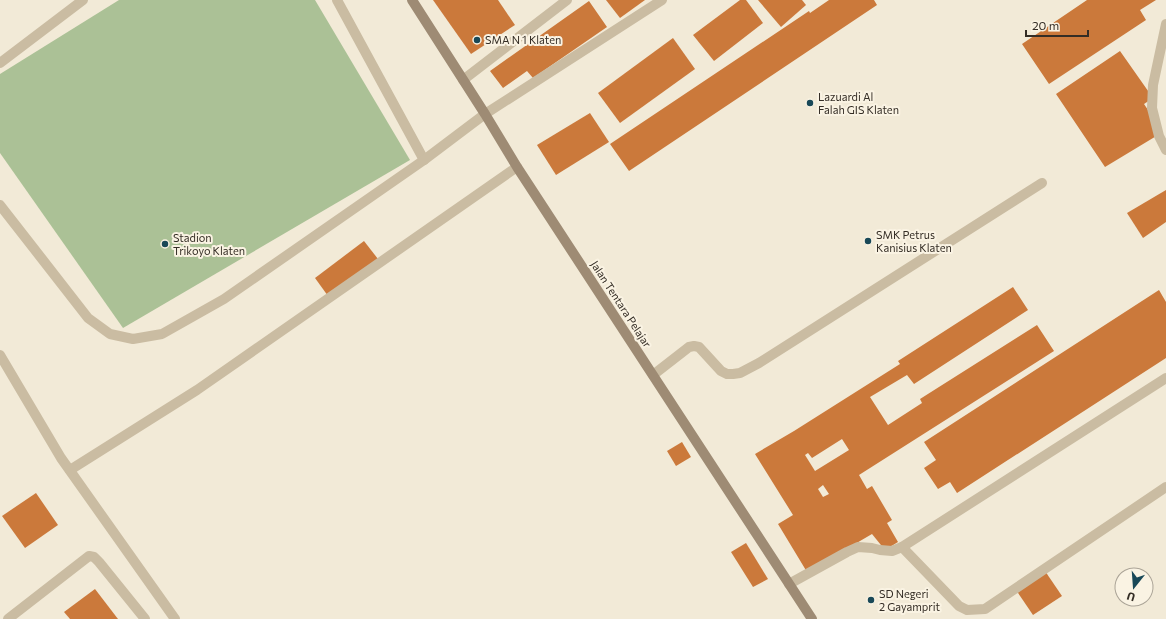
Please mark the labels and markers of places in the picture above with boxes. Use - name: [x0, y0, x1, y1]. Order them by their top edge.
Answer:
- place label: SMA N 1 Klaten: [485, 33, 561, 46]
- marker: SMA N 1 Klaten: [472, 35, 482, 45]
- place label: Lazuardi Al Falah GIS Klaten: [818, 90, 899, 116]
- marker: Lazuardi Al Falah GIS Klaten: [805, 98, 815, 108]
- place label: SMK Petrus Kanisius Klaten: [876, 228, 952, 254]
- place label: Stadion Trikoyo Klaten: [173, 231, 245, 257]
- marker: SMK Petrus Kanisius Klaten: [863, 236, 873, 246]
- marker: Stadion Trikoyo Klaten: [160, 239, 170, 249]
- place label: SD Negeri 2 Gayamprit: [879, 587, 941, 613]
- marker: SD Negeri 2 Gayamprit: [866, 595, 876, 605]

